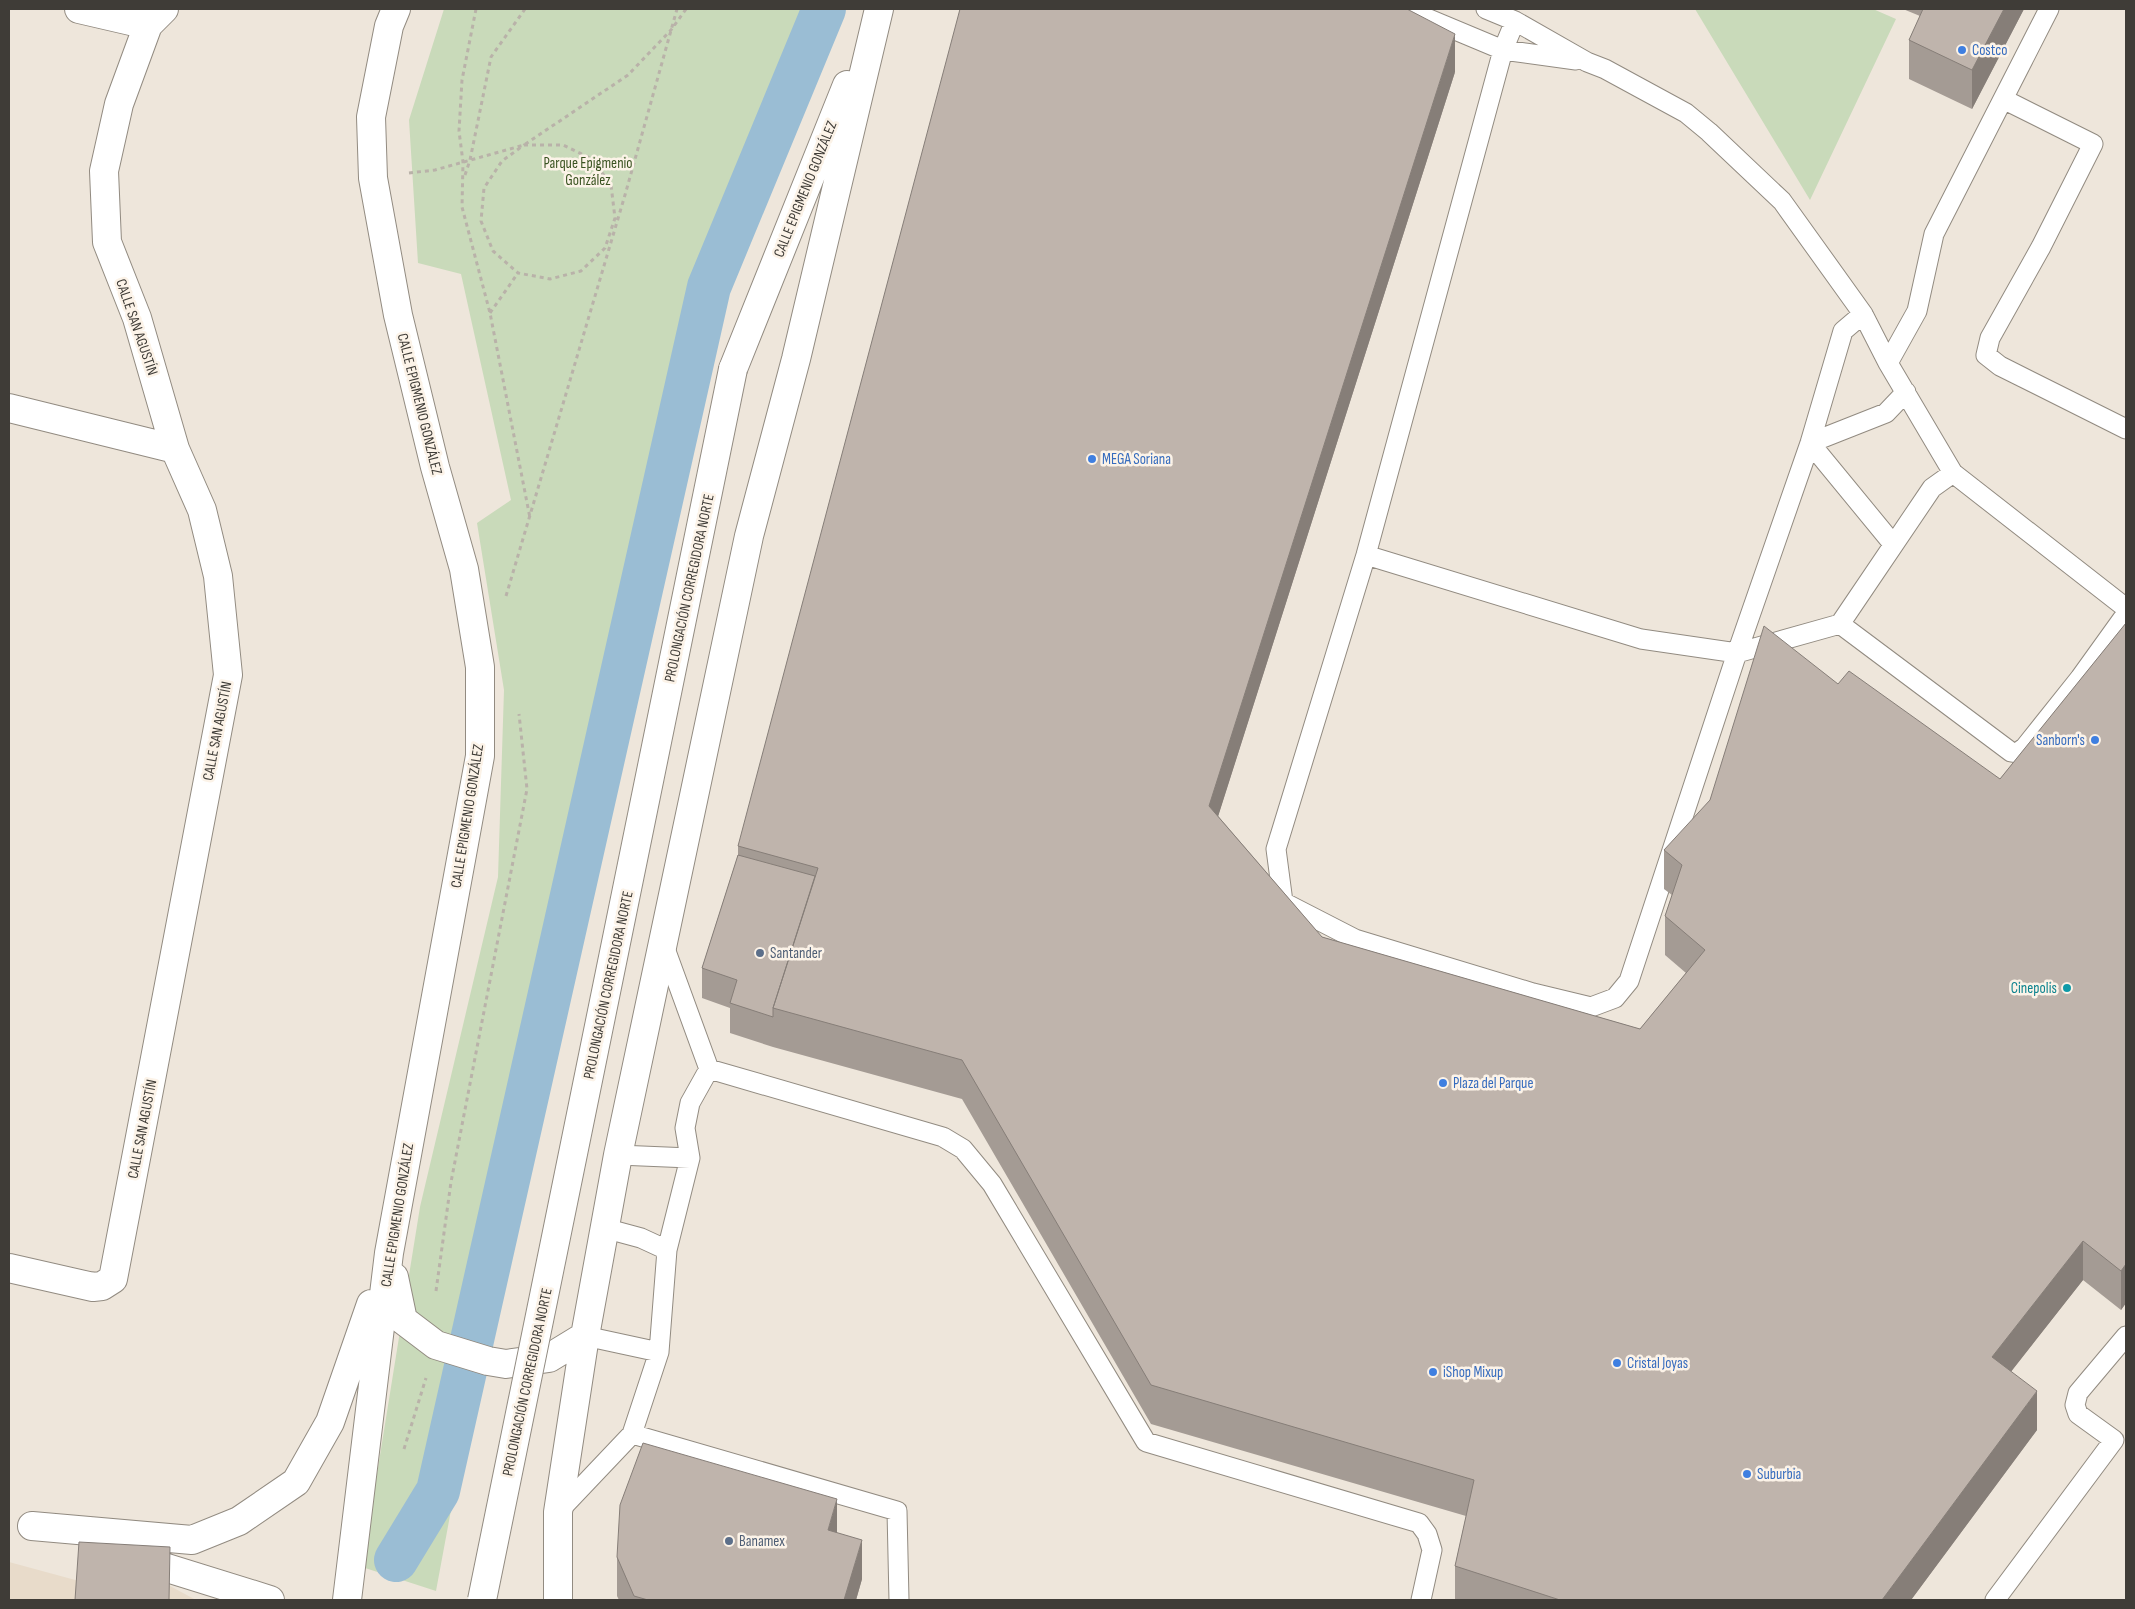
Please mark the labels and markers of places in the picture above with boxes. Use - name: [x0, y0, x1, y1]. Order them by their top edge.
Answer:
- place label: Costco: [1972, 41, 2007, 60]
- marker: Costco: [1956, 44, 1968, 56]
- place label: MEGA Soriana: [1102, 450, 1171, 469]
- marker: MEGA Soriana: [1086, 453, 1098, 465]
- place label: Sanborn's: [2036, 731, 2085, 750]
- marker: Sanborn's: [2089, 734, 2101, 746]
- place label: Santander: [770, 944, 823, 963]
- marker: Santander: [754, 947, 766, 959]
- place label: Cinepolis: [2011, 979, 2057, 998]
- marker: Cinepolis: [2061, 982, 2073, 994]
- place label: Plaza del Parque: [1453, 1074, 1533, 1093]
- marker: Plaza del Parque: [1437, 1077, 1449, 1089]
- place label: Cristal Joyas: [1627, 1354, 1688, 1373]
- marker: Cristal Joyas: [1611, 1357, 1623, 1369]
- place label: iShop Mixup: [1443, 1363, 1503, 1382]
- marker: iShop Mixup: [1427, 1366, 1439, 1378]
- place label: Suburbia: [1757, 1465, 1802, 1484]
- marker: Suburbia: [1741, 1468, 1753, 1480]
- place label: Banamex: [739, 1532, 785, 1551]
- marker: Banamex: [723, 1535, 735, 1547]

